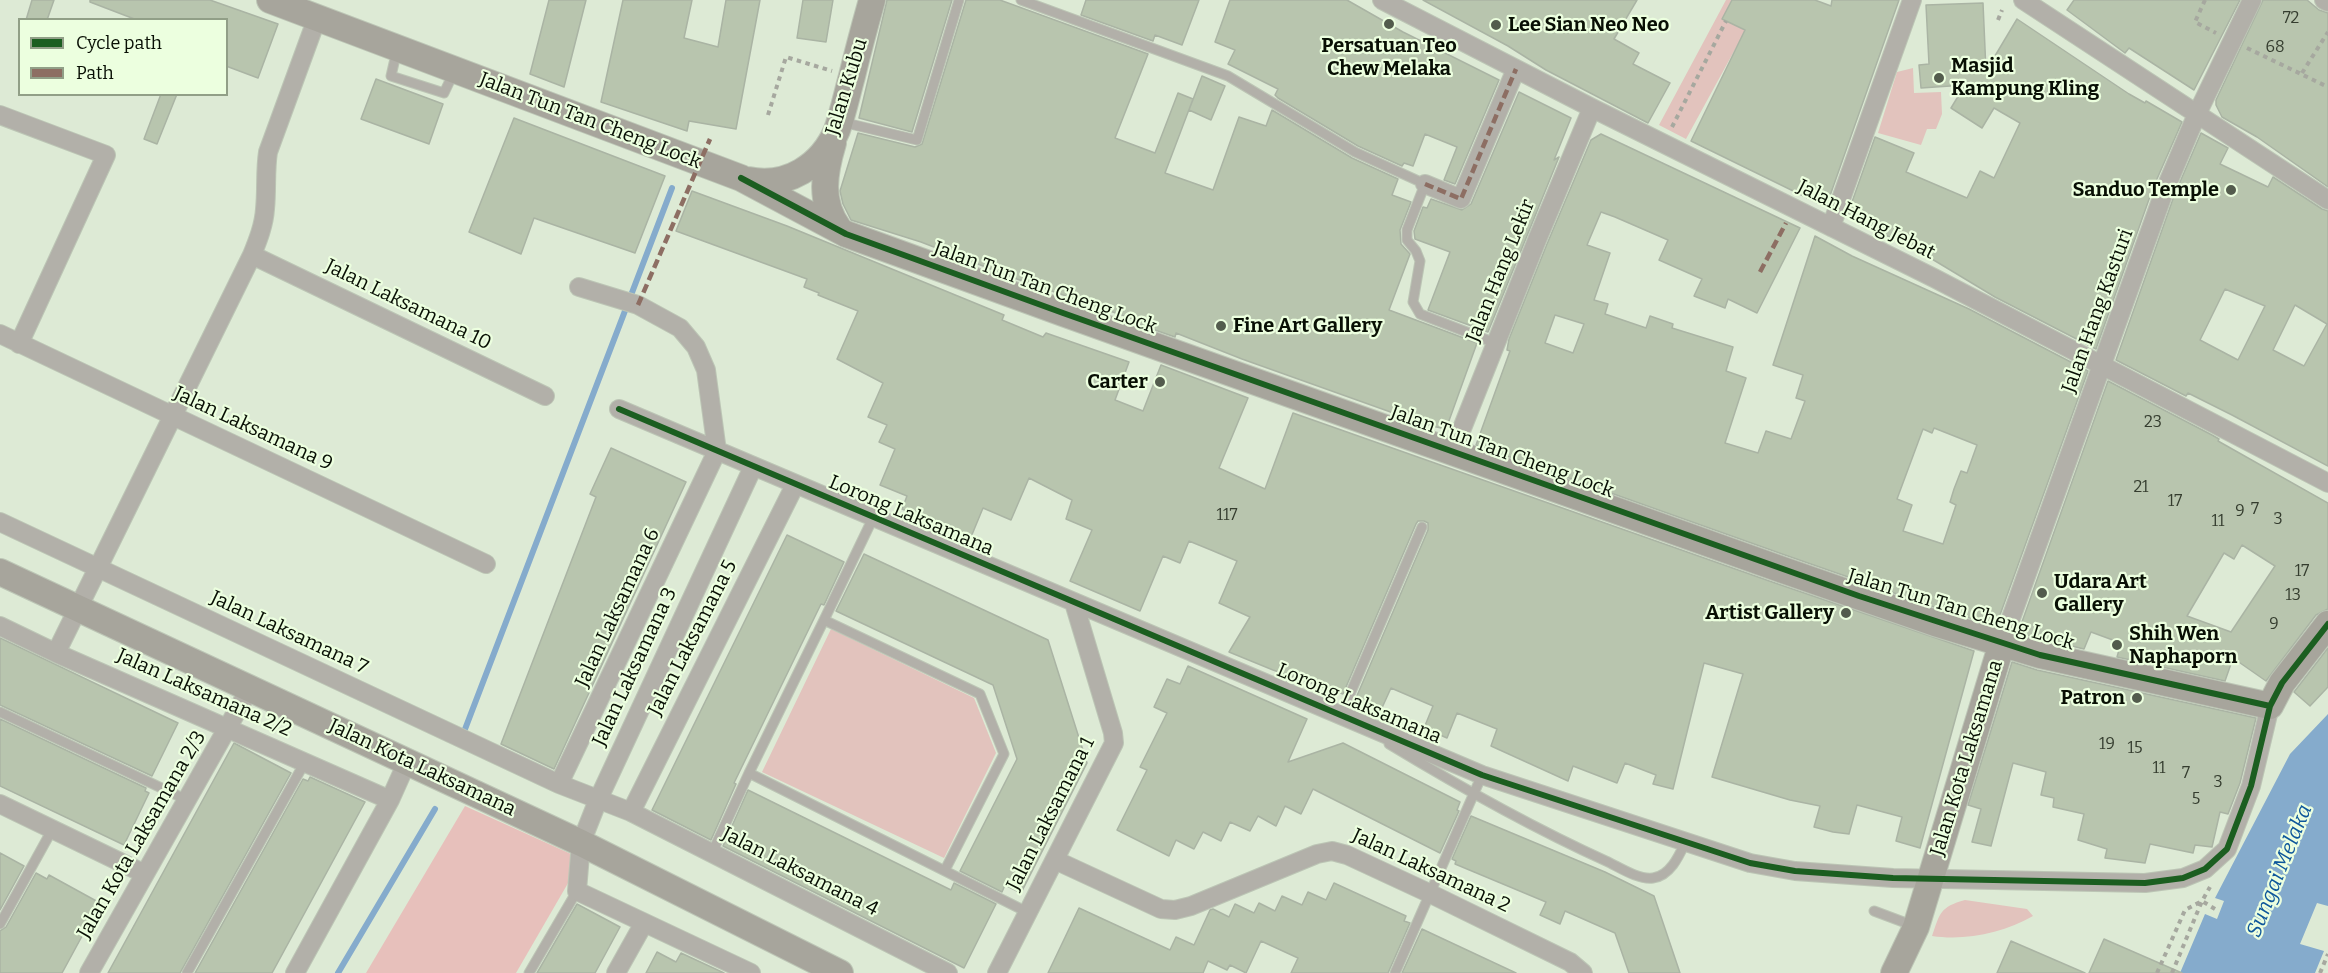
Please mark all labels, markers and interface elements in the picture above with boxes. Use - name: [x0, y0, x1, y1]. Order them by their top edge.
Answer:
- house number: 72: [2283, 9, 2299, 29]
- place label: Lee Sian Neo Neo: [1508, 13, 1669, 37]
- marker: Persatuan Teo Chew Melaka: [1382, 17, 1396, 31]
- legend: [18, 18, 228, 96]
- marker: Lee Sian Neo Neo: [1489, 18, 1503, 32]
- text: Cycle path: [76, 32, 162, 54]
- place label: Persatuan Teo Chew Melaka: [1321, 34, 1457, 81]
- street label: Jalan Kubu: [821, 36, 873, 138]
- house number: 68: [2265, 38, 2285, 58]
- place label: Masjid Kampung Kling: [1951, 54, 2099, 101]
- text: Path: [76, 62, 114, 84]
- street label: Jalan Tun Tan Cheng Lock: [476, 68, 704, 174]
- marker: Masjid Kampung Kling: [1932, 71, 1946, 85]
- street label: Jalan Hang Jebat: [1793, 175, 1939, 265]
- place label: Sanduo Temple: [2073, 178, 2219, 202]
- marker: Sanduo Temple: [2224, 183, 2238, 197]
- street label: Jalan Hang Lekir: [1461, 196, 1541, 346]
- street label: Jalan Hang Kasturi: [2057, 226, 2139, 396]
- street label: Jalan Tun Tan Cheng Lock: [930, 236, 1160, 340]
- street label: Jalan Laksamana 10: [321, 254, 495, 356]
- place label: Fine Art Gallery: [1233, 314, 1382, 338]
- marker: Fine Art Gallery: [1214, 319, 1228, 333]
- place label: Carter: [1087, 370, 1148, 394]
- marker: Carter: [1153, 375, 1167, 389]
- street label: Jalan Laksamana 9: [170, 382, 336, 476]
- street label: Jalan Tun Tan Cheng Lock: [1387, 400, 1617, 504]
- house number: 23: [2144, 413, 2162, 433]
- street label: Lorong Laksamana: [825, 470, 997, 562]
- house number: 21: [2133, 478, 2149, 498]
- house number: 17: [2168, 492, 2182, 512]
- house number: 7: [2251, 500, 2259, 520]
- house number: 9: [2235, 502, 2245, 522]
- house number: 117: [1217, 506, 1237, 526]
- house number: 3: [2273, 510, 2283, 530]
- house number: 11: [2212, 512, 2224, 532]
- street label: Jalan Laksamana 6: [571, 525, 665, 691]
- street label: Jalan Laksamana 5: [643, 556, 743, 720]
- house number: 17: [2295, 562, 2309, 582]
- street label: Jalan Tun Tan Cheng Lock: [1845, 564, 2077, 656]
- place label: Udara Art Gallery: [2054, 570, 2147, 617]
- street label: Jalan Laksamana 3: [588, 584, 682, 750]
- street label: Jalan Laksamana 7: [207, 586, 371, 680]
- marker: Udara Art Gallery: [2035, 586, 2049, 600]
- house number: 13: [2285, 586, 2301, 606]
- place label: Artist Gallery: [1705, 601, 1834, 625]
- marker: Artist Gallery: [1839, 606, 1853, 620]
- house number: 9: [2269, 615, 2279, 635]
- place label: Shih Wen Naphaporn: [2129, 622, 2237, 669]
- marker: Shih Wen Naphaporn: [2110, 638, 2124, 652]
- street label: Jalan Laksamana 2/2: [113, 644, 295, 742]
- street label: Jalan Kota Laksamana: [1926, 657, 2008, 859]
- street label: Lorong Laksamana: [1273, 658, 1445, 750]
- place label: Patron: [2061, 686, 2125, 710]
- marker: Patron: [2130, 691, 2144, 705]
- street label: Jalan Kota Laksamana: [325, 714, 519, 822]
- street label: Jalan Kota Laksamana 2/3: [73, 727, 211, 943]
- street label: Jalan Laksamana 1: [1002, 733, 1100, 895]
- house number: 19: [2099, 735, 2115, 755]
- house number: 15: [2127, 739, 2143, 759]
- house number: 11: [2153, 759, 2165, 779]
- house number: 7: [2182, 764, 2190, 784]
- house number: 3: [2213, 773, 2223, 793]
- house number: 5: [2192, 790, 2200, 810]
- water label: Sungai Melaka: [2242, 801, 2318, 941]
- street label: Jalan Laksamana 4: [718, 822, 882, 922]
- street label: Jalan Laksamana 2: [1348, 824, 1514, 918]

